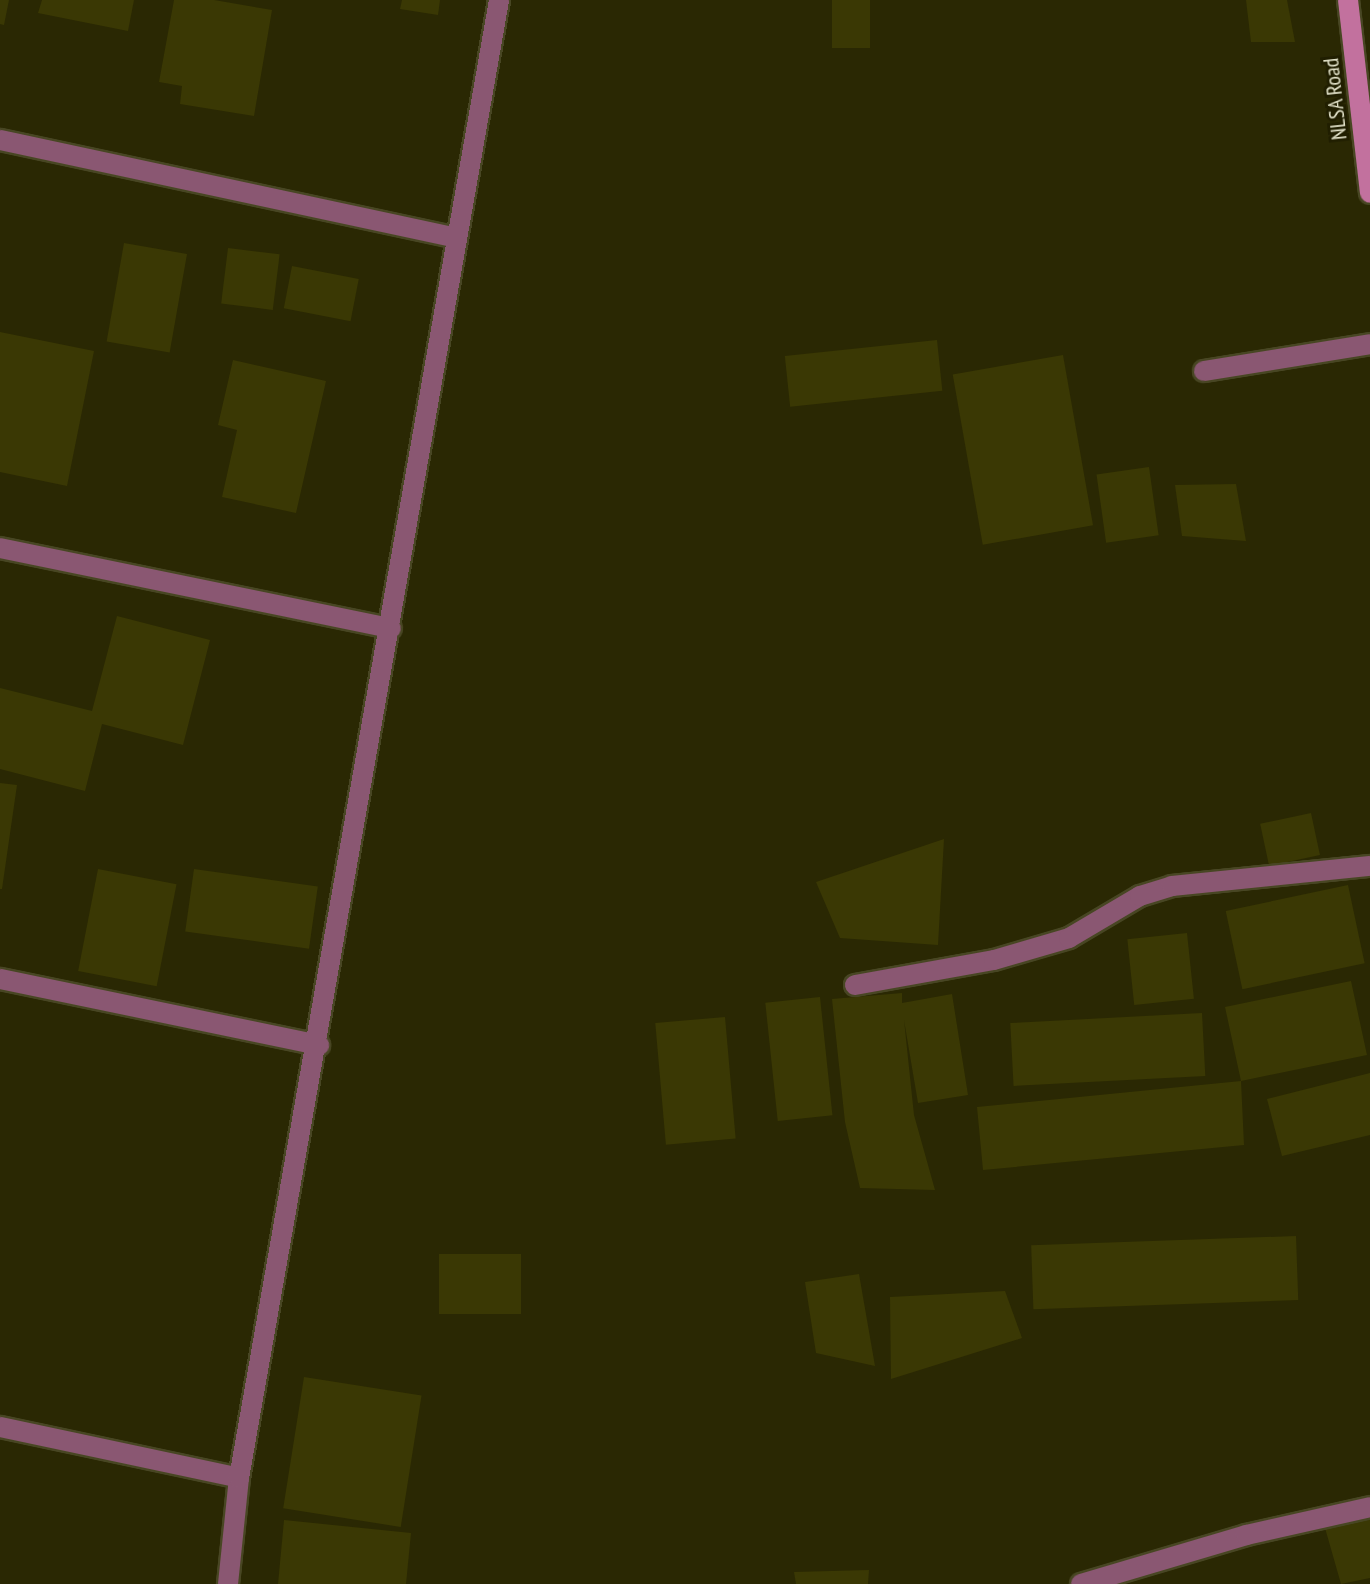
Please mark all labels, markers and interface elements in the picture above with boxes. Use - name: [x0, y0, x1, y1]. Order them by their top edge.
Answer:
- street label: NLSA Road: [1318, 56, 1352, 142]

